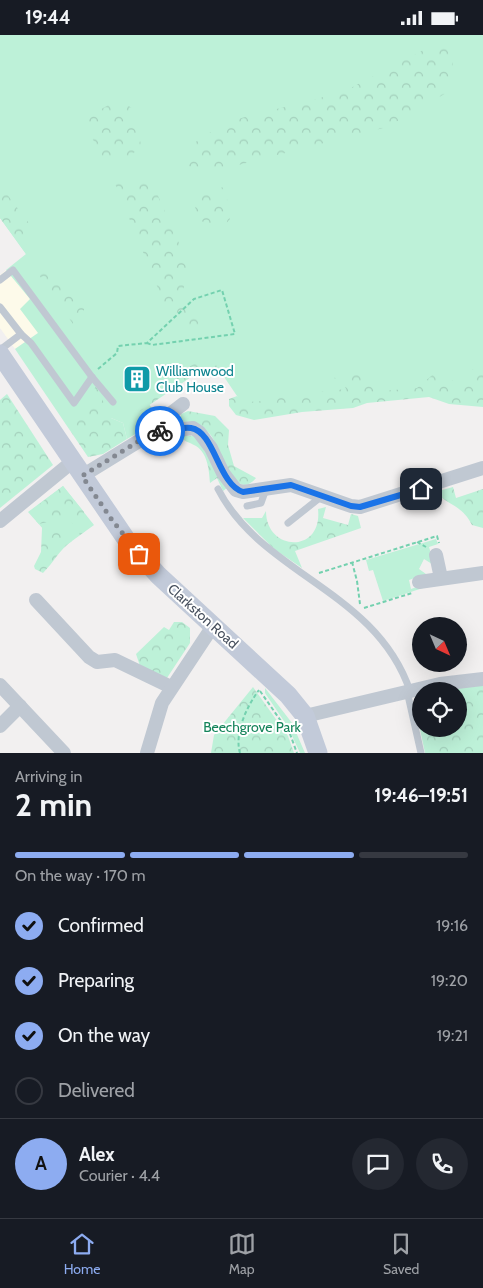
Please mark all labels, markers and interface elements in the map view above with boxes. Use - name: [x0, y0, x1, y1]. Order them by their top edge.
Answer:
- text: 19:44: [25, 6, 71, 29]
- place label: Williamwood Club House: [156, 362, 234, 396]
- building icon: Williamwood Club House: [122, 364, 152, 394]
- courier: [135, 406, 185, 456]
- icon: bike: [146, 417, 174, 445]
- pin: [400, 468, 442, 510]
- icon: home: [407, 475, 435, 503]
- pin: [118, 533, 160, 575]
- icon: bag: [125, 540, 153, 568]
- street label: Clarkston Road: [164, 580, 242, 652]
- north arrow: [412, 617, 468, 673]
- map controls: [412, 617, 467, 737]
- button: locate: [412, 682, 467, 737]
- park label: Beechgrove Park: [203, 718, 302, 736]
- text: Arriving in: [15, 767, 82, 786]
- text: 19:46–19:51: [374, 784, 468, 807]
- text: 2 min: [15, 785, 92, 824]
- text: On the way · 170 m: [15, 866, 146, 885]
- icon: check: [15, 912, 43, 940]
- text: Confirmed: [58, 914, 144, 937]
- text: 19:16: [436, 916, 468, 935]
- icon: check: [15, 967, 43, 995]
- text: Preparing: [58, 969, 134, 992]
- text: 19:20: [431, 971, 468, 990]
- icon: check: [15, 1022, 43, 1050]
- text: On the way: [58, 1024, 150, 1047]
- text: 19:21: [437, 1026, 468, 1045]
- text: Delivered: [58, 1079, 135, 1102]
- button: chat: [352, 1138, 404, 1190]
- button: phone: [416, 1138, 468, 1190]
- text: Alex: [79, 1143, 115, 1166]
- text: A: [35, 1152, 47, 1175]
- text: Courier · 4.4: [79, 1166, 160, 1185]
- tab: Home: [64, 1230, 100, 1278]
- tab: Map: [228, 1230, 256, 1278]
- tab: Saved: [383, 1230, 419, 1278]

